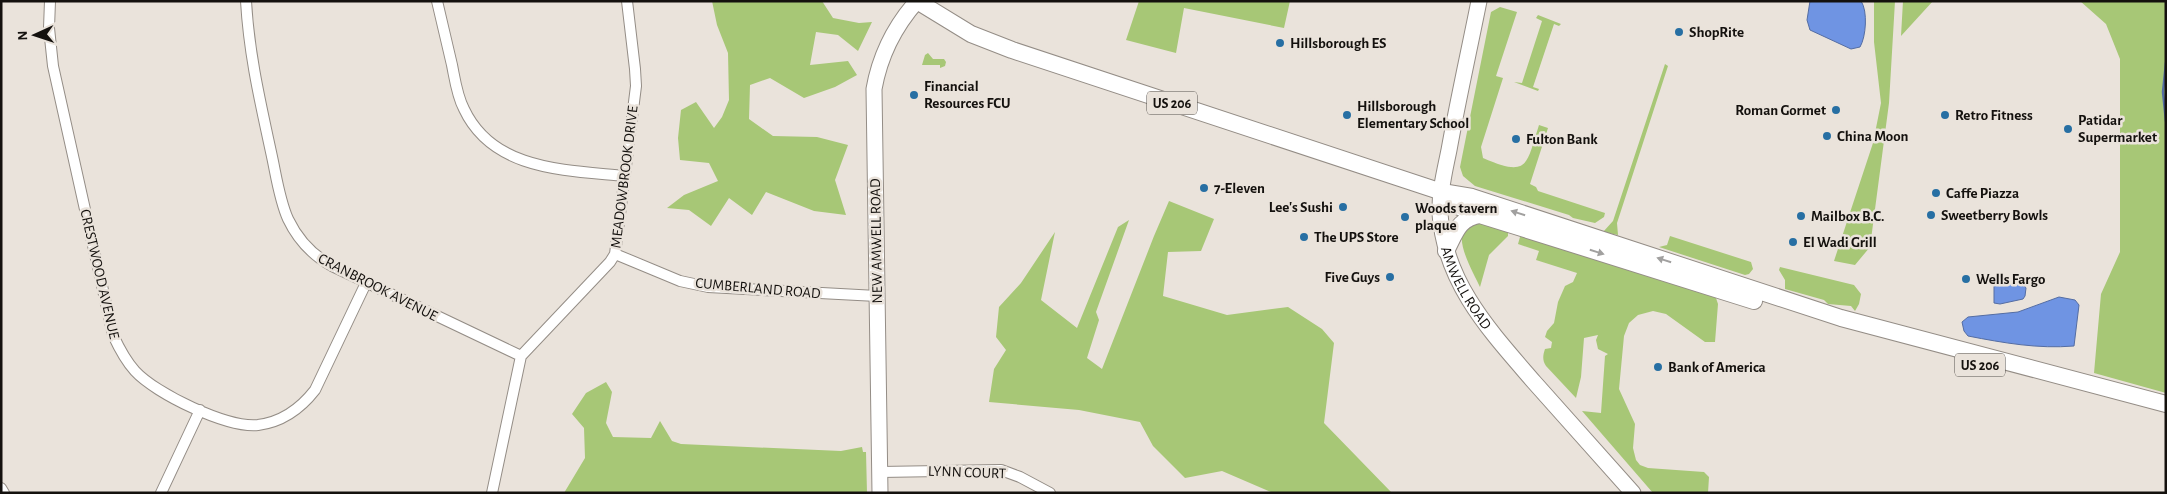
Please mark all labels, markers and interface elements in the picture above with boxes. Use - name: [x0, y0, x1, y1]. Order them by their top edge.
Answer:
- north arrow: [10, 10, 60, 60]
- place label: ShopRite: [1689, 25, 1744, 40]
- marker: ShopRite: [1673, 26, 1685, 38]
- text: N: [16, 30, 30, 41]
- place label: Hillsborough ES: [1290, 36, 1387, 51]
- marker: Hillsborough ES: [1274, 37, 1286, 49]
- place label: Financial Resources FCU: [924, 79, 1011, 111]
- marker: Financial Resources FCU: [908, 89, 920, 101]
- road number: US 206: [1147, 92, 1197, 115]
- place label: Hillsborough Elementary School: [1357, 99, 1469, 131]
- place label: Roman Gormet: [1735, 103, 1826, 118]
- marker: Roman Gormet: [1830, 104, 1842, 116]
- street label: MEADOWBROOK DRIVE: [608, 105, 641, 249]
- place label: Retro Fitness: [1955, 108, 2033, 123]
- marker: Hillsborough Elementary School: [1341, 109, 1353, 121]
- marker: Retro Fitness: [1939, 109, 1951, 121]
- place label: Patidar Supermarket: [2078, 113, 2157, 145]
- marker: Patidar Supermarket: [2062, 123, 2074, 135]
- place label: China Moon: [1837, 129, 1909, 144]
- marker: China Moon: [1821, 130, 1833, 142]
- place label: Fulton Bank: [1526, 132, 1598, 147]
- marker: Fulton Bank: [1510, 133, 1522, 145]
- street label: NEW AMWELL ROAD: [868, 178, 885, 304]
- place label: 7-Eleven: [1214, 181, 1265, 196]
- marker: 7-Eleven: [1198, 182, 1210, 194]
- place label: Caffe Piazza: [1946, 186, 2019, 201]
- marker: Caffe Piazza: [1930, 187, 1942, 199]
- place label: Lee's Sushi: [1269, 200, 1333, 215]
- marker: Lee's Sushi: [1337, 201, 1349, 213]
- place label: Woods tavern plaque: [1415, 201, 1498, 233]
- street label: CRESTWOOD AVENUE: [77, 208, 122, 341]
- place label: Sweetberry Bowls: [1941, 208, 2048, 223]
- one-way arrow: [1511, 209, 1526, 216]
- place label: Mailbox B.C.: [1811, 209, 1884, 224]
- marker: Sweetberry Bowls: [1925, 209, 1937, 221]
- marker: Mailbox B.C.: [1795, 210, 1807, 222]
- marker: Woods tavern plaque: [1399, 211, 1411, 223]
- place label: The UPS Store: [1314, 230, 1399, 245]
- marker: The UPS Store: [1298, 231, 1310, 243]
- place label: El Wadi Grill: [1803, 235, 1877, 250]
- marker: El Wadi Grill: [1787, 236, 1799, 248]
- street label: AMWELL ROAD: [1438, 245, 1494, 332]
- one-way arrow: [1590, 248, 1605, 256]
- street label: CRANBROOK AVENUE: [316, 251, 440, 324]
- one-way arrow: [1656, 256, 1671, 264]
- place label: Five Guys: [1324, 270, 1380, 285]
- marker: Five Guys: [1384, 271, 1396, 283]
- place label: Wells Fargo: [1976, 272, 2045, 287]
- marker: Wells Fargo: [1960, 273, 1972, 285]
- street label: CUMBERLAND ROAD: [695, 276, 822, 301]
- road number: US 206: [1955, 354, 2005, 376]
- place label: Bank of America: [1668, 360, 1766, 375]
- marker: Bank of America: [1652, 361, 1664, 373]
- street label: LYNN COURT: [928, 464, 1007, 481]

